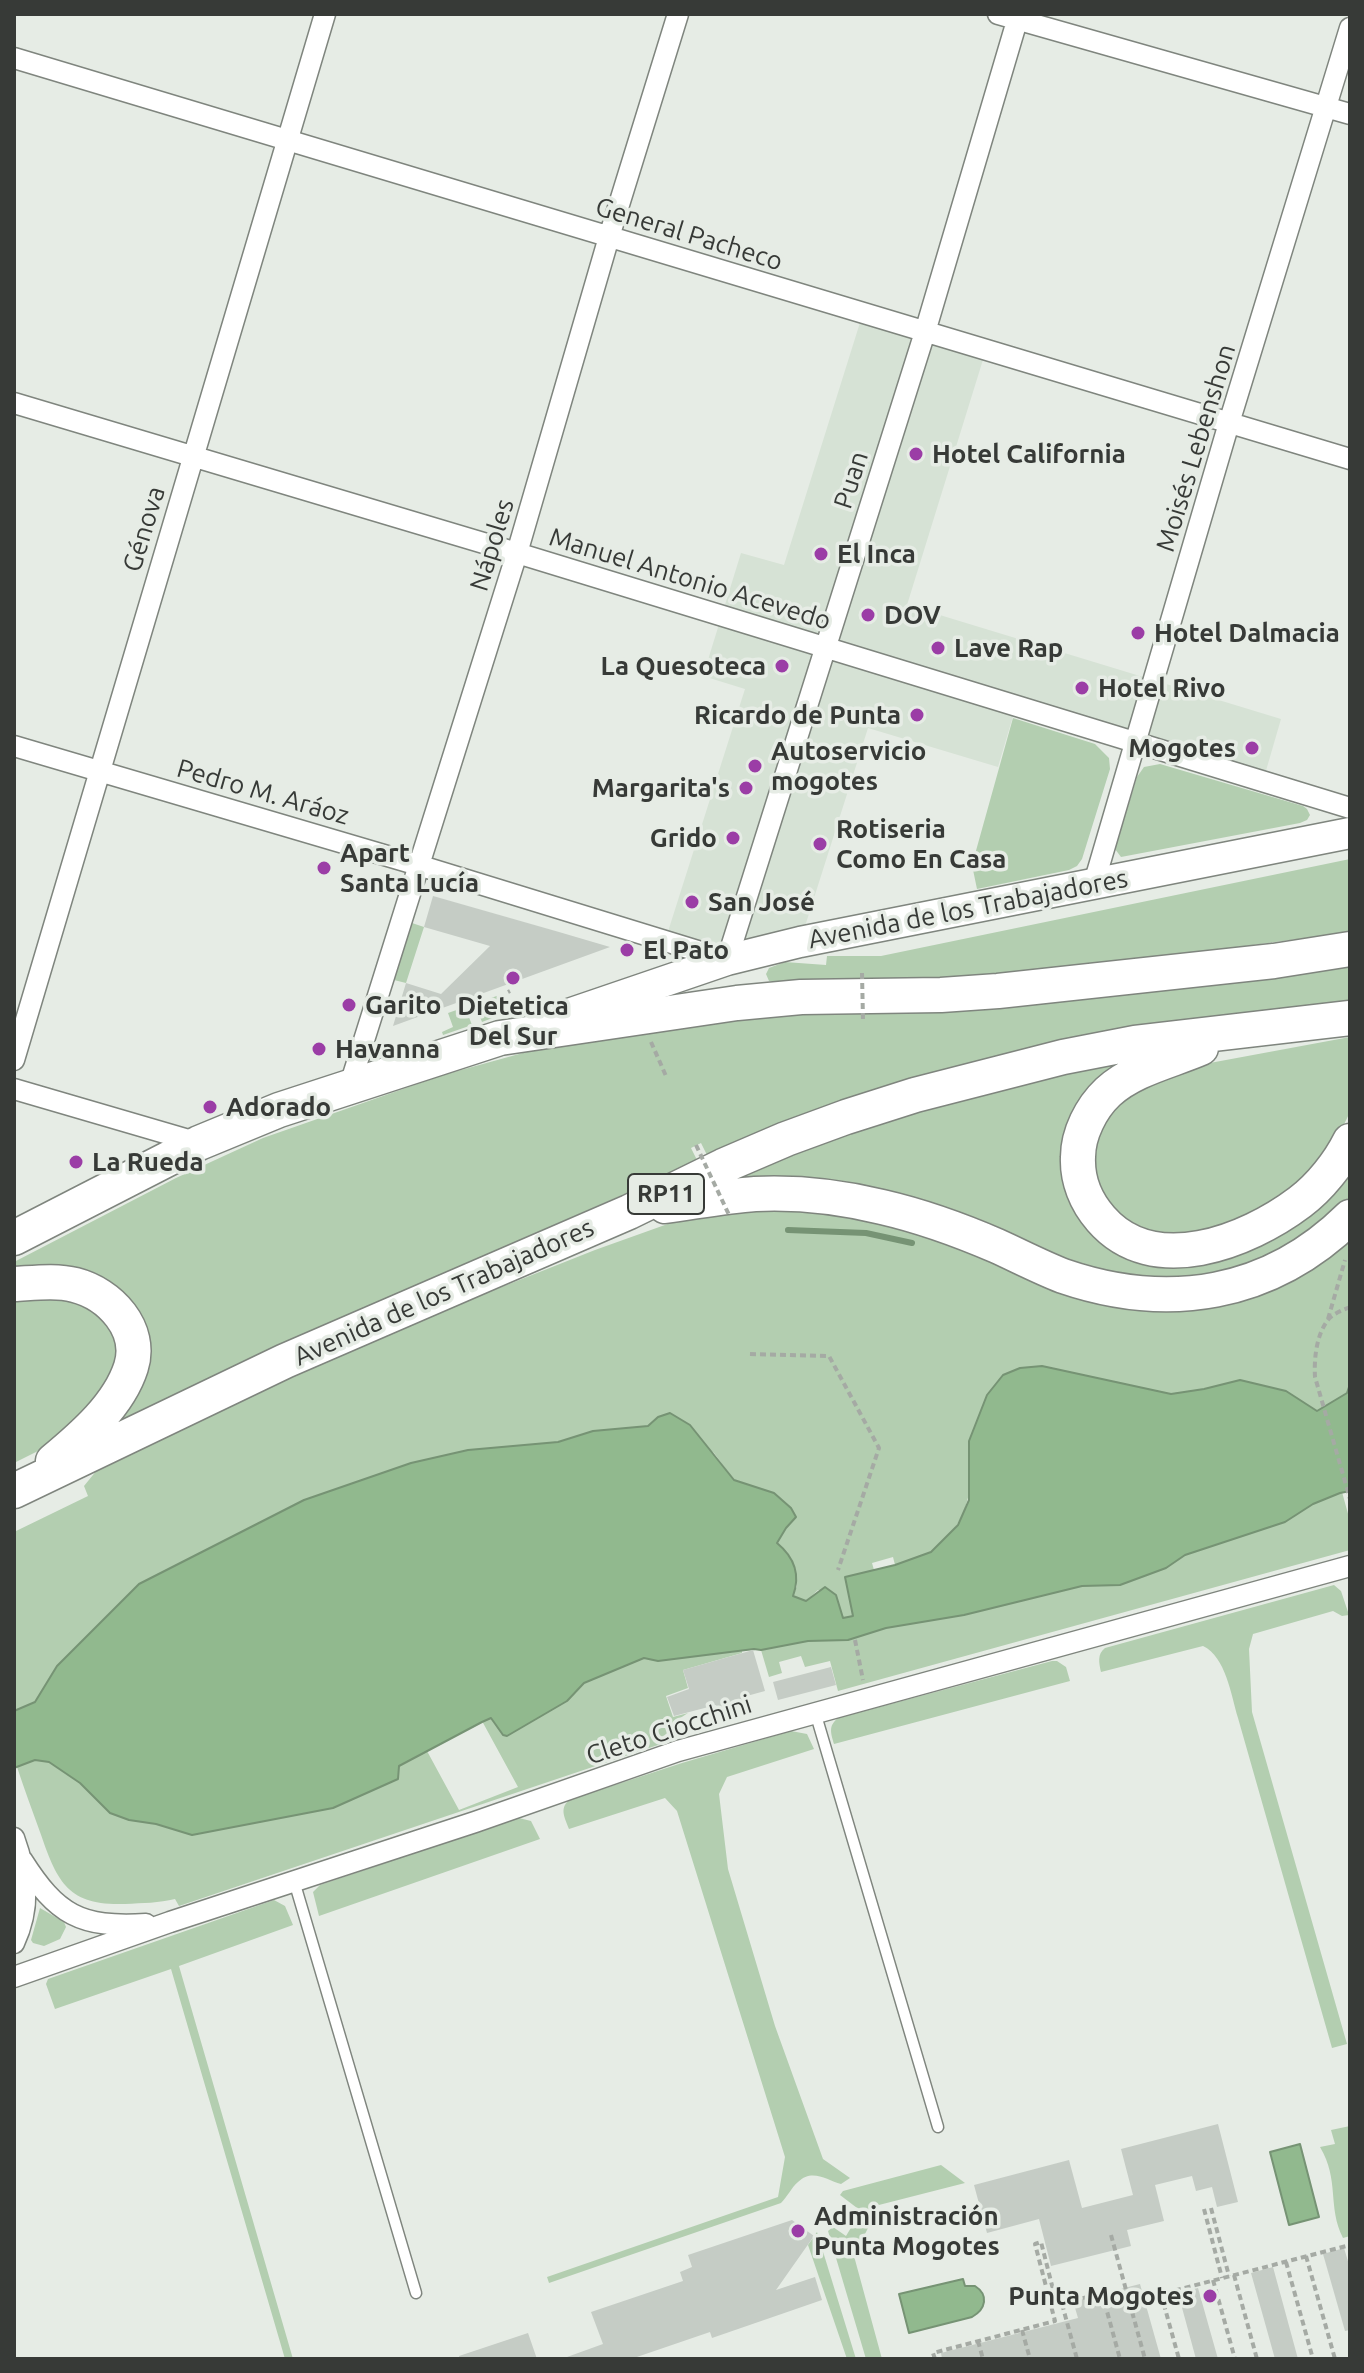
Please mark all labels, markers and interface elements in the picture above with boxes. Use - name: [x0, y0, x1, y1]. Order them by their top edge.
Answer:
- street label: General Pacheco: [592, 191, 786, 277]
- street label: Moisés Lebenshon: [1150, 341, 1242, 555]
- place label: Hotel California: [932, 438, 1126, 470]
- marker: Hotel California: [907, 445, 925, 463]
- street label: Puan: [827, 447, 875, 513]
- street label: Génova: [116, 483, 172, 575]
- street label: Nápoles: [463, 495, 521, 595]
- street label: Manuel Antonio Acevedo: [545, 521, 835, 637]
- place label: El Inca: [837, 538, 916, 570]
- marker: El Inca: [812, 545, 830, 563]
- place label: DOV: [884, 599, 941, 631]
- marker: DOV: [859, 606, 877, 624]
- place label: Hotel Dalmacia: [1154, 617, 1340, 649]
- marker: Hotel Dalmacia: [1129, 624, 1147, 642]
- place label: Lave Rap: [954, 632, 1063, 664]
- marker: Lave Rap: [929, 639, 947, 657]
- place label: La Quesoteca: [600, 650, 766, 682]
- marker: La Quesoteca: [773, 657, 791, 675]
- place label: Hotel Rivo: [1098, 672, 1226, 704]
- marker: Hotel Rivo: [1073, 679, 1091, 697]
- place label: Ricardo de Punta: [694, 699, 901, 731]
- marker: Ricardo de Punta: [908, 706, 926, 724]
- place label: Mogotes: [1128, 732, 1236, 764]
- place label: Autoservicio mogotes: [771, 735, 926, 796]
- marker: Mogotes: [1243, 739, 1261, 757]
- street label: Pedro M. Aráoz: [173, 753, 353, 831]
- marker: Autoservicio mogotes: [746, 757, 764, 775]
- place label: Margarita's: [592, 772, 730, 804]
- marker: Margarita's: [737, 779, 755, 797]
- place label: Rotiseria Como En Casa: [836, 813, 1006, 874]
- place label: Grido: [650, 822, 717, 854]
- marker: Grido: [724, 829, 742, 847]
- marker: Rotiseria Como En Casa: [811, 835, 829, 853]
- place label: Apart Santa Lucía: [340, 837, 479, 898]
- marker: Apart Santa Lucía: [315, 859, 333, 877]
- street label: Avenida de los Trabajadores: [806, 863, 1130, 955]
- place label: San José: [708, 886, 815, 918]
- marker: San José: [683, 893, 701, 911]
- place label: El Pato: [643, 934, 729, 966]
- marker: El Pato: [618, 941, 636, 959]
- marker: Dietetica Del Sur: [504, 969, 522, 987]
- place label: Garito: [365, 989, 441, 1021]
- place label: Dietetica Del Sur: [457, 990, 569, 1052]
- marker: Garito: [340, 996, 358, 1014]
- place label: Havanna: [335, 1033, 440, 1065]
- marker: Havanna: [310, 1040, 328, 1058]
- place label: Adorado: [226, 1091, 331, 1123]
- marker: Adorado: [201, 1098, 219, 1116]
- place label: La Rueda: [92, 1146, 204, 1178]
- marker: La Rueda: [67, 1153, 85, 1171]
- road number: RP11: [628, 1174, 704, 1214]
- street label: Avenida de los Trabajadores: [289, 1212, 599, 1372]
- street label: Cleto Ciocchini: [582, 1689, 756, 1771]
- place label: Administración Punta Mogotes: [814, 2200, 1000, 2262]
- marker: Administración Punta Mogotes: [789, 2222, 807, 2240]
- place label: Punta Mogotes: [1008, 2280, 1194, 2312]
- marker: Punta Mogotes: [1201, 2287, 1219, 2305]

